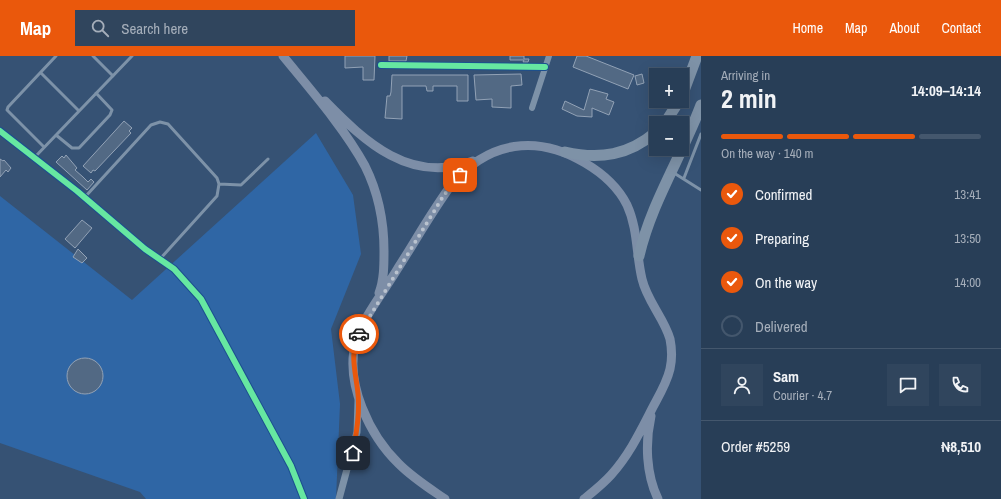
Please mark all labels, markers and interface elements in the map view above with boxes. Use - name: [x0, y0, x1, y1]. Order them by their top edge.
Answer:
- search box: [75, 10, 355, 46]
- text: Map: [20, 15, 51, 41]
- icon: search: [89, 17, 111, 39]
- text: Search here: [121, 18, 188, 39]
- text: Home: [792, 19, 823, 37]
- text: Map: [845, 19, 867, 37]
- text: About: [889, 19, 919, 37]
- text: Contact: [941, 19, 981, 37]
- text: Arriving in: [721, 67, 770, 84]
- map controls: [649, 68, 689, 156]
- button: +: [649, 68, 689, 108]
- text: 14:09–14:14: [911, 80, 981, 101]
- text: 2 min: [721, 81, 777, 116]
- button: −: [649, 116, 689, 156]
- text: On the way · 140 m: [721, 145, 813, 162]
- pin: [443, 158, 477, 192]
- icon: bag: [449, 164, 471, 186]
- icon: check: [721, 183, 743, 205]
- text: Confirmed: [755, 184, 812, 205]
- text: 13:41: [954, 186, 981, 203]
- icon: check: [721, 227, 743, 249]
- text: Preparing: [755, 228, 809, 249]
- text: 13:50: [954, 230, 981, 247]
- icon: check: [721, 271, 743, 293]
- text: On the way: [755, 272, 817, 293]
- text: 14:00: [954, 274, 981, 291]
- courier: [339, 314, 379, 354]
- text: Delivered: [755, 316, 808, 337]
- icon: car: [348, 323, 370, 345]
- button: person: [721, 364, 763, 406]
- button: chat: [887, 364, 929, 406]
- button: phone: [939, 364, 981, 406]
- text: Sam: [773, 366, 799, 387]
- text: Courier · 4.7: [773, 387, 832, 404]
- pin: [336, 436, 370, 470]
- text: Order #5259: [721, 436, 790, 457]
- text: ₦8,510: [941, 436, 981, 457]
- icon: home: [342, 442, 364, 464]

